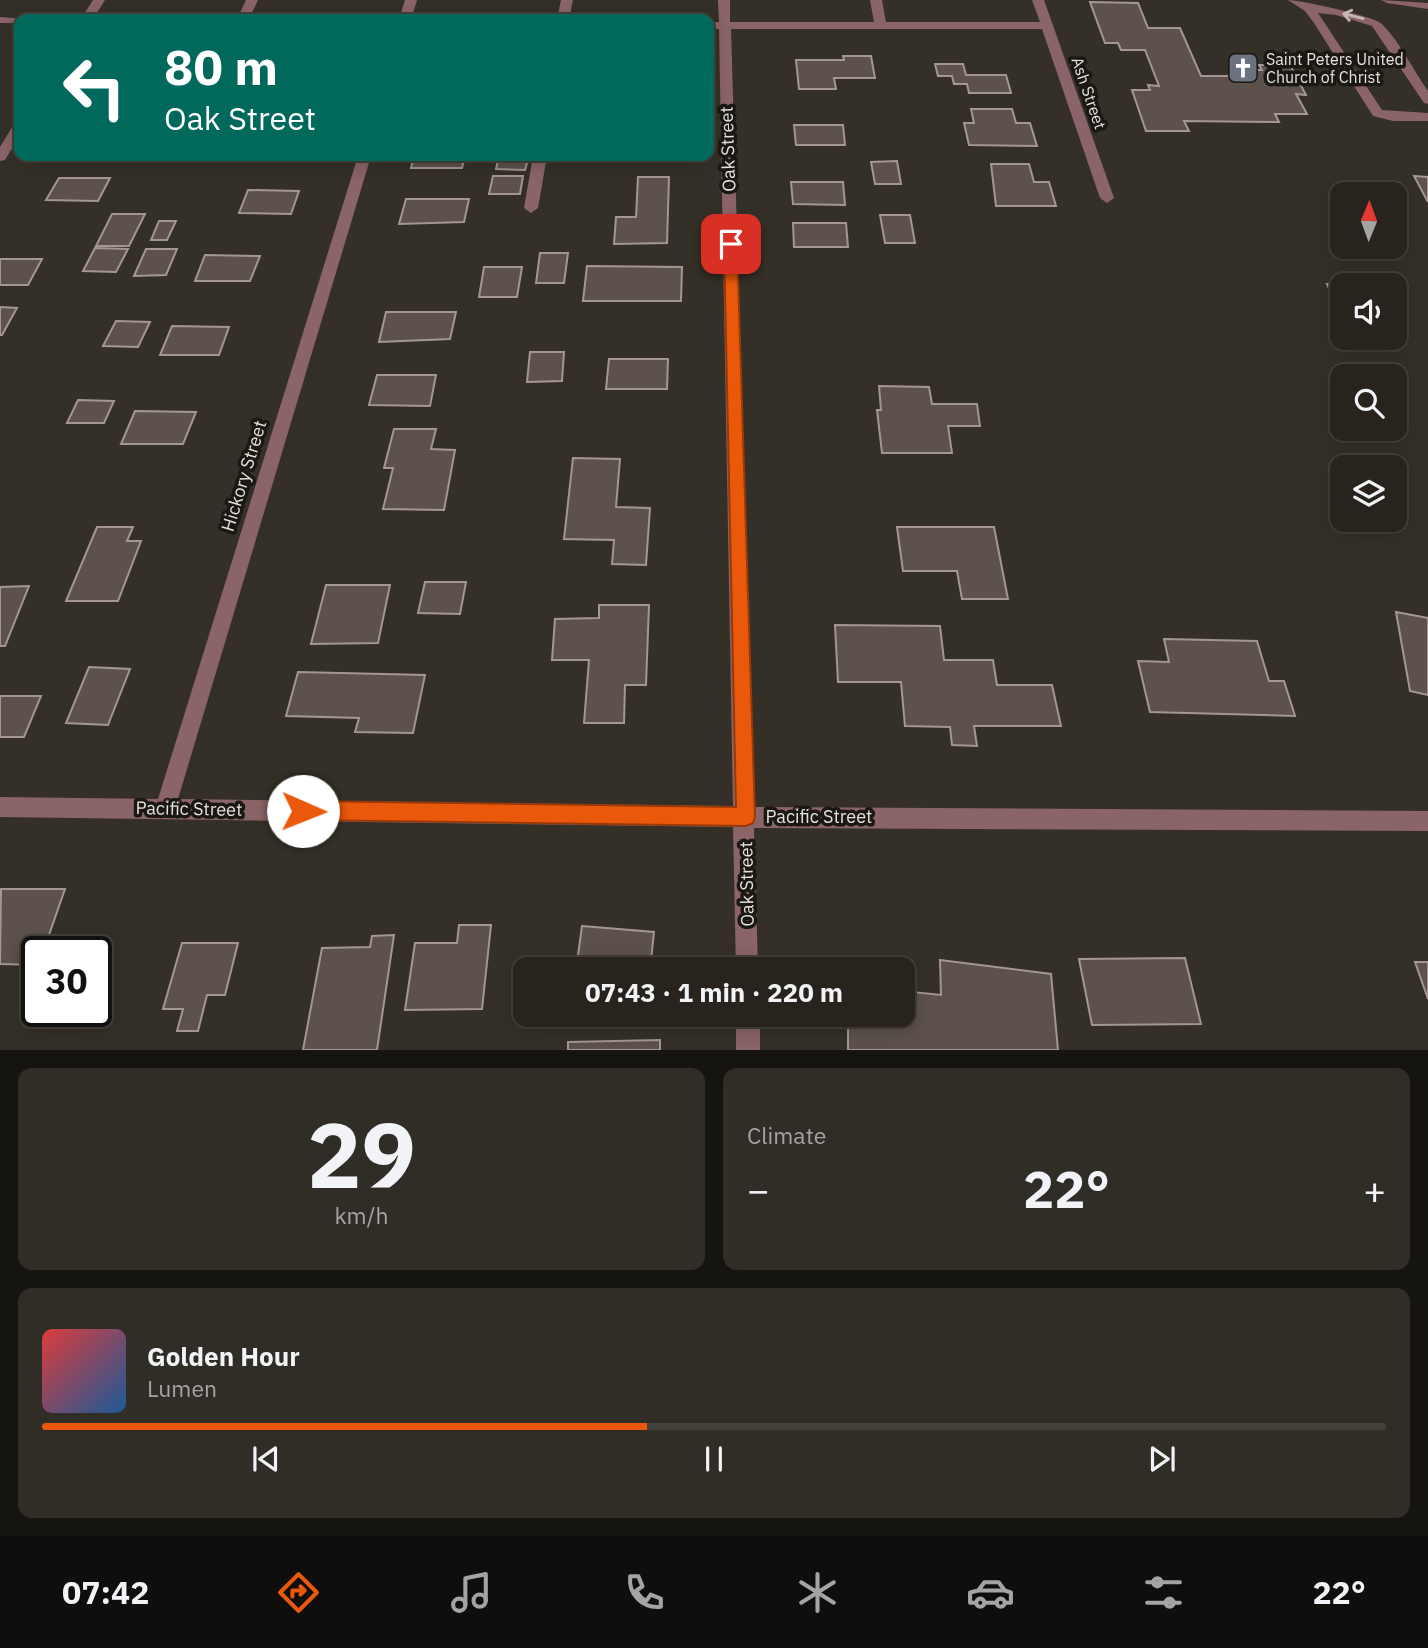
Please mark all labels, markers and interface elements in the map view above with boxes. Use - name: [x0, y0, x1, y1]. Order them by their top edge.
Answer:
- one-way arrow: [1342, 9, 1365, 22]
- text: 80 m: [164, 35, 278, 98]
- icon: left: [49, 42, 140, 133]
- place label: Saint Peters United Church of Christ: [1266, 49, 1404, 87]
- church icon: Saint Peters United Church of Christ: [1226, 51, 1260, 85]
- street label: Ash Street: [1067, 54, 1111, 132]
- text: Oak Street: [164, 97, 316, 139]
- street label: Oak Street: [715, 106, 740, 192]
- north arrow: [1330, 182, 1407, 259]
- map controls: [1330, 182, 1407, 532]
- pin: [701, 214, 761, 274]
- icon: arrive: [712, 225, 750, 263]
- button: sound: [1330, 273, 1407, 350]
- button: search: [1330, 364, 1407, 441]
- street label: Hickory Street: [216, 418, 271, 534]
- button: layers: [1330, 455, 1407, 532]
- position arrow: [266, 774, 340, 848]
- street label: Pacific Street: [135, 796, 243, 821]
- street label: Pacific Street: [766, 805, 872, 828]
- street label: Oak Street: [734, 841, 759, 927]
- speed limit sign: 30: [21, 936, 112, 1027]
- text: 07:43 · 1 min · 220 m: [585, 975, 843, 1009]
- text: 29: [307, 1095, 416, 1213]
- text: Climate: [747, 1120, 826, 1150]
- text: 22°: [1023, 1155, 1110, 1222]
- text: −: [747, 1165, 770, 1214]
- text: +: [1363, 1165, 1386, 1214]
- text: km/h: [334, 1200, 389, 1230]
- text: Golden Hour: [147, 1339, 300, 1373]
- text: Lumen: [147, 1373, 217, 1403]
- icon: previous: [247, 1440, 285, 1478]
- icon: pause: [695, 1440, 733, 1478]
- icon: next: [1143, 1440, 1181, 1478]
- icon: directions: [274, 1568, 323, 1617]
- icon: music: [447, 1568, 496, 1617]
- icon: phone: [620, 1568, 669, 1617]
- icon: climate: [793, 1568, 842, 1617]
- icon: car: [966, 1568, 1015, 1617]
- icon: filters: [1139, 1568, 1188, 1617]
- text: 07:42: [62, 1571, 149, 1613]
- text: 22°: [1312, 1571, 1366, 1613]

